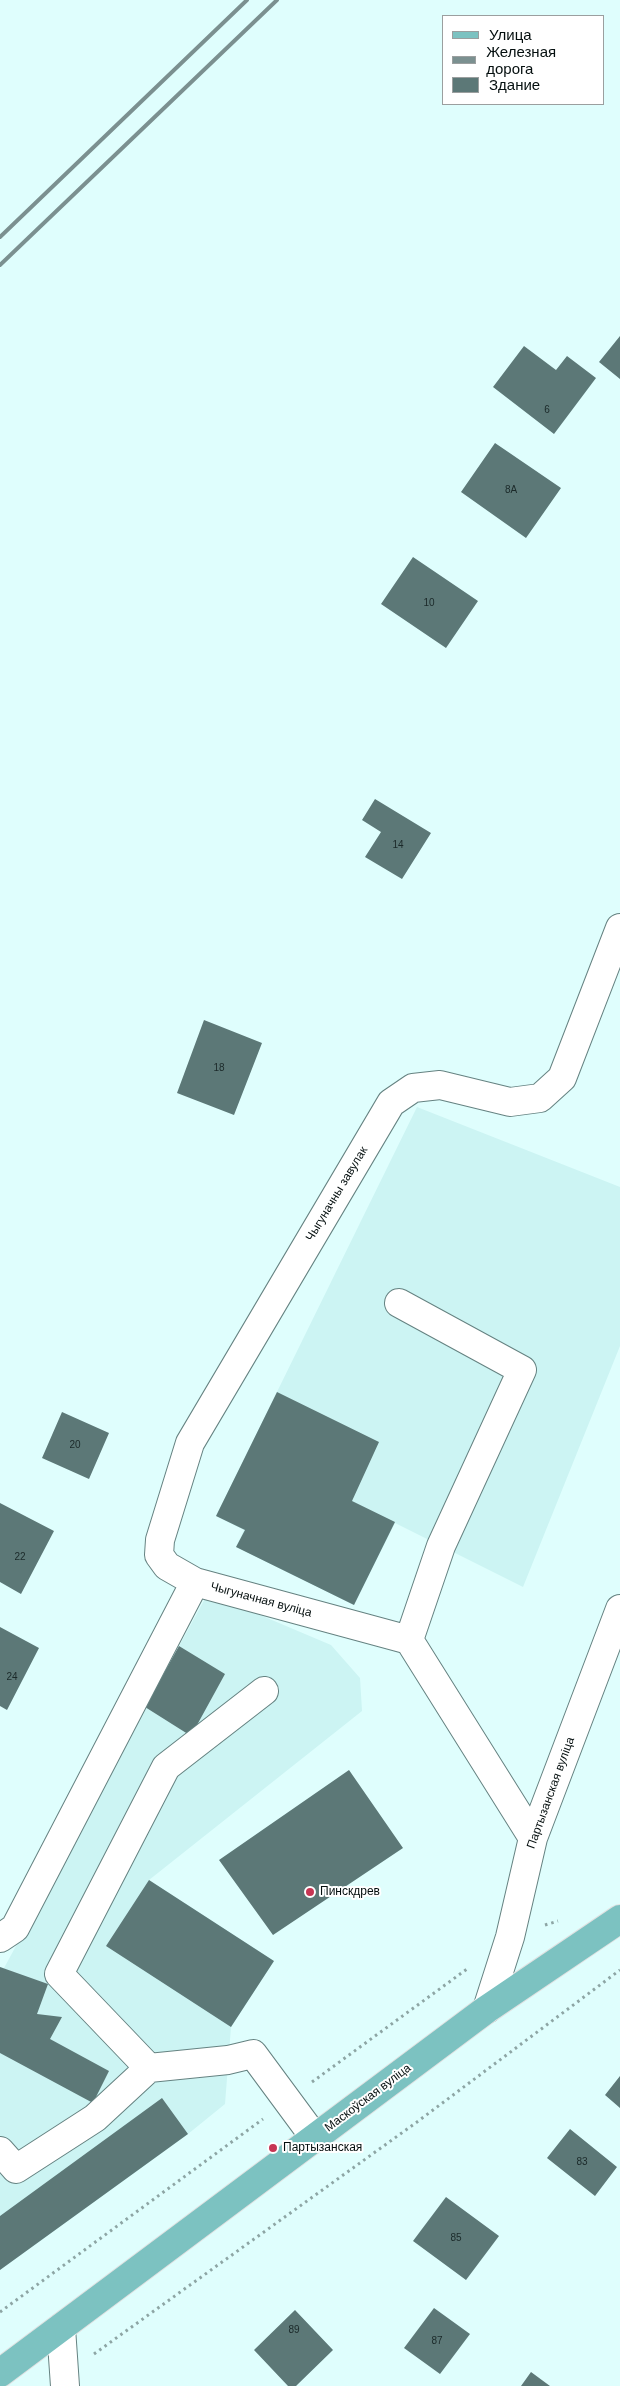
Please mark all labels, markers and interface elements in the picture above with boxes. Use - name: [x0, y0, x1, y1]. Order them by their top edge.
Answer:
- legend: [442, 15, 605, 105]
- text: Улица: [489, 26, 532, 43]
- text: Железная дорога: [486, 43, 556, 77]
- text: Здание: [489, 76, 540, 93]
- house number: 6: [544, 404, 550, 416]
- house number: 8А: [505, 484, 517, 496]
- house number: 10: [423, 597, 435, 609]
- house number: 14: [392, 839, 404, 851]
- house number: 18: [213, 1062, 225, 1074]
- street label: Чыгуначны завулак: [303, 1144, 371, 1244]
- house number: 20: [69, 1439, 81, 1451]
- house number: 22: [14, 1551, 26, 1563]
- street label: Чыгуначная вуліца: [209, 1580, 313, 1620]
- house number: 24: [6, 1671, 18, 1683]
- street label: Партызанская вуліца: [524, 1735, 578, 1851]
- place label: Пинскдрев: [320, 1885, 380, 1899]
- marker: Пинскдрев: [304, 1886, 316, 1898]
- street label: Маскоўская вуліца: [322, 2061, 414, 2135]
- place label: Партызанская: [283, 2141, 362, 2155]
- marker: Партызанская: [267, 2142, 279, 2154]
- house number: 83: [576, 2156, 588, 2168]
- house number: 85: [450, 2232, 462, 2244]
- house number: 89: [288, 2324, 300, 2336]
- house number: 87: [431, 2335, 443, 2347]

